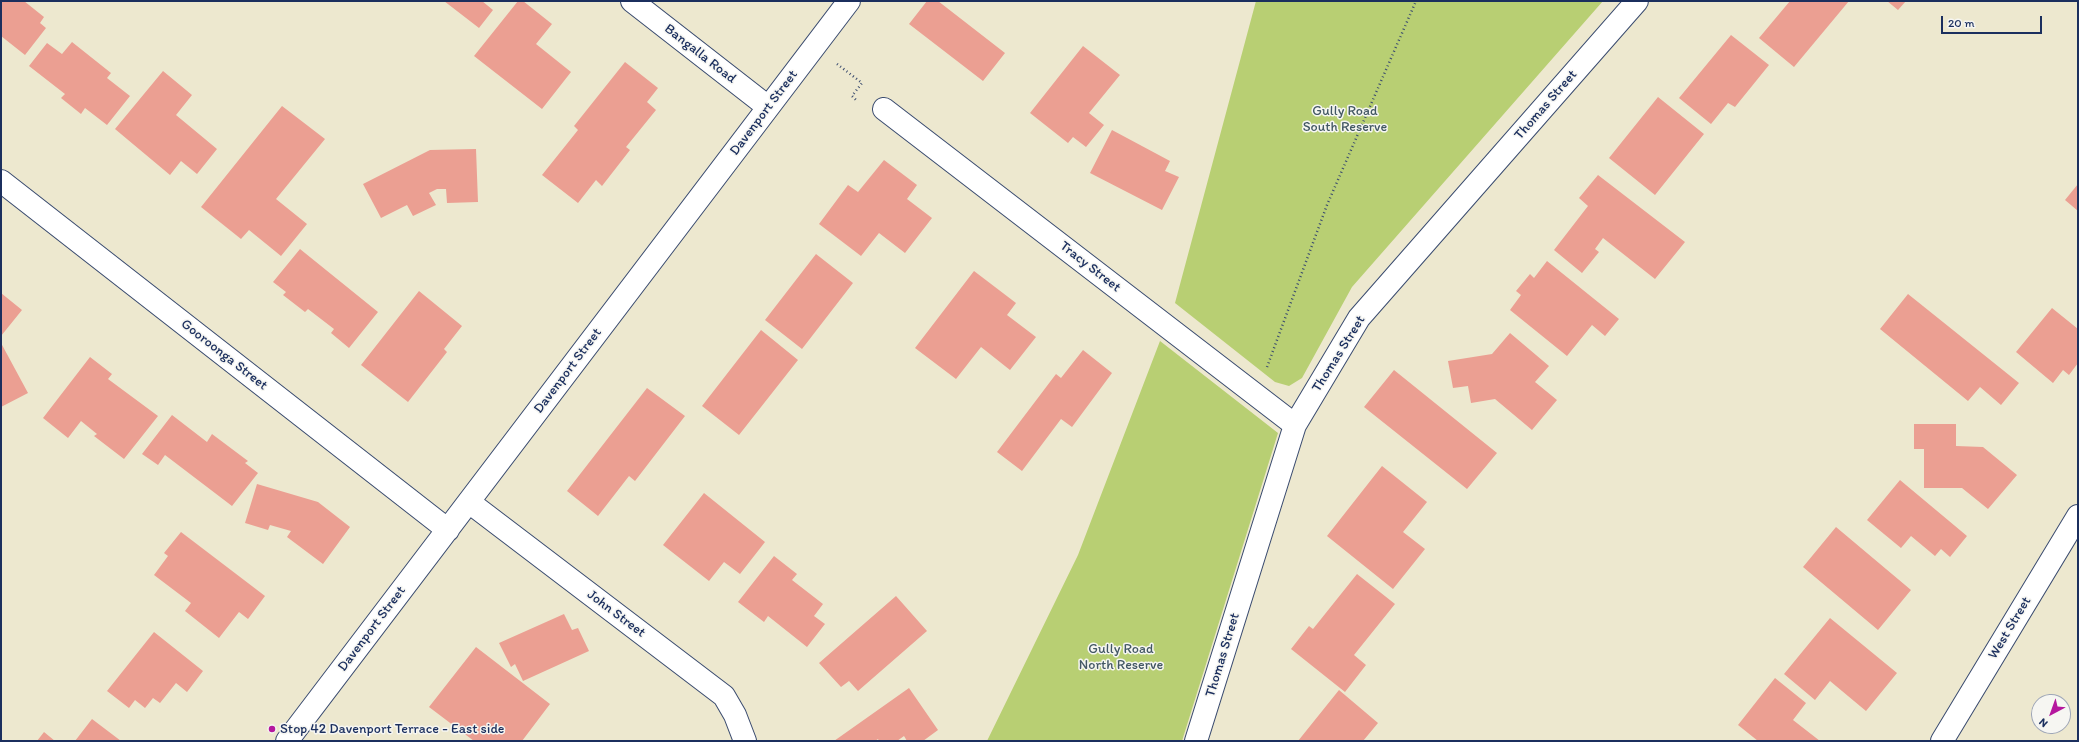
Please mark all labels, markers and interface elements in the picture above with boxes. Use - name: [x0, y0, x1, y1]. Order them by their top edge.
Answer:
- scale bar: [1943, 8, 2044, 34]
- text: 20 m: [1948, 16, 1975, 30]
- street label: Bangalla Road: [661, 21, 739, 87]
- street label: Davenport Street: [726, 67, 802, 159]
- street label: Thomas Street: [1511, 67, 1581, 143]
- park label: Gully Road South Reserve: [1303, 103, 1387, 136]
- street label: Tracy Street: [1056, 238, 1124, 296]
- street label: Thomas Street: [1309, 313, 1369, 395]
- street label: Gooroonga Street: [177, 316, 271, 394]
- street label: Davenport Street: [530, 325, 606, 417]
- street label: Davenport Street: [334, 583, 410, 675]
- street label: John Street: [583, 587, 649, 641]
- street label: West Street: [1985, 594, 2035, 662]
- street label: Thomas Street: [1202, 611, 1244, 699]
- park label: Gully Road North Reserve: [1079, 641, 1163, 674]
- north arrow: [2031, 694, 2071, 734]
- text: N: [2036, 715, 2051, 730]
- place label: Stop 42 Davenport Terrace - East side: [280, 721, 505, 737]
- marker: Stop 42 Davenport Terrace - East side: [267, 724, 277, 734]

